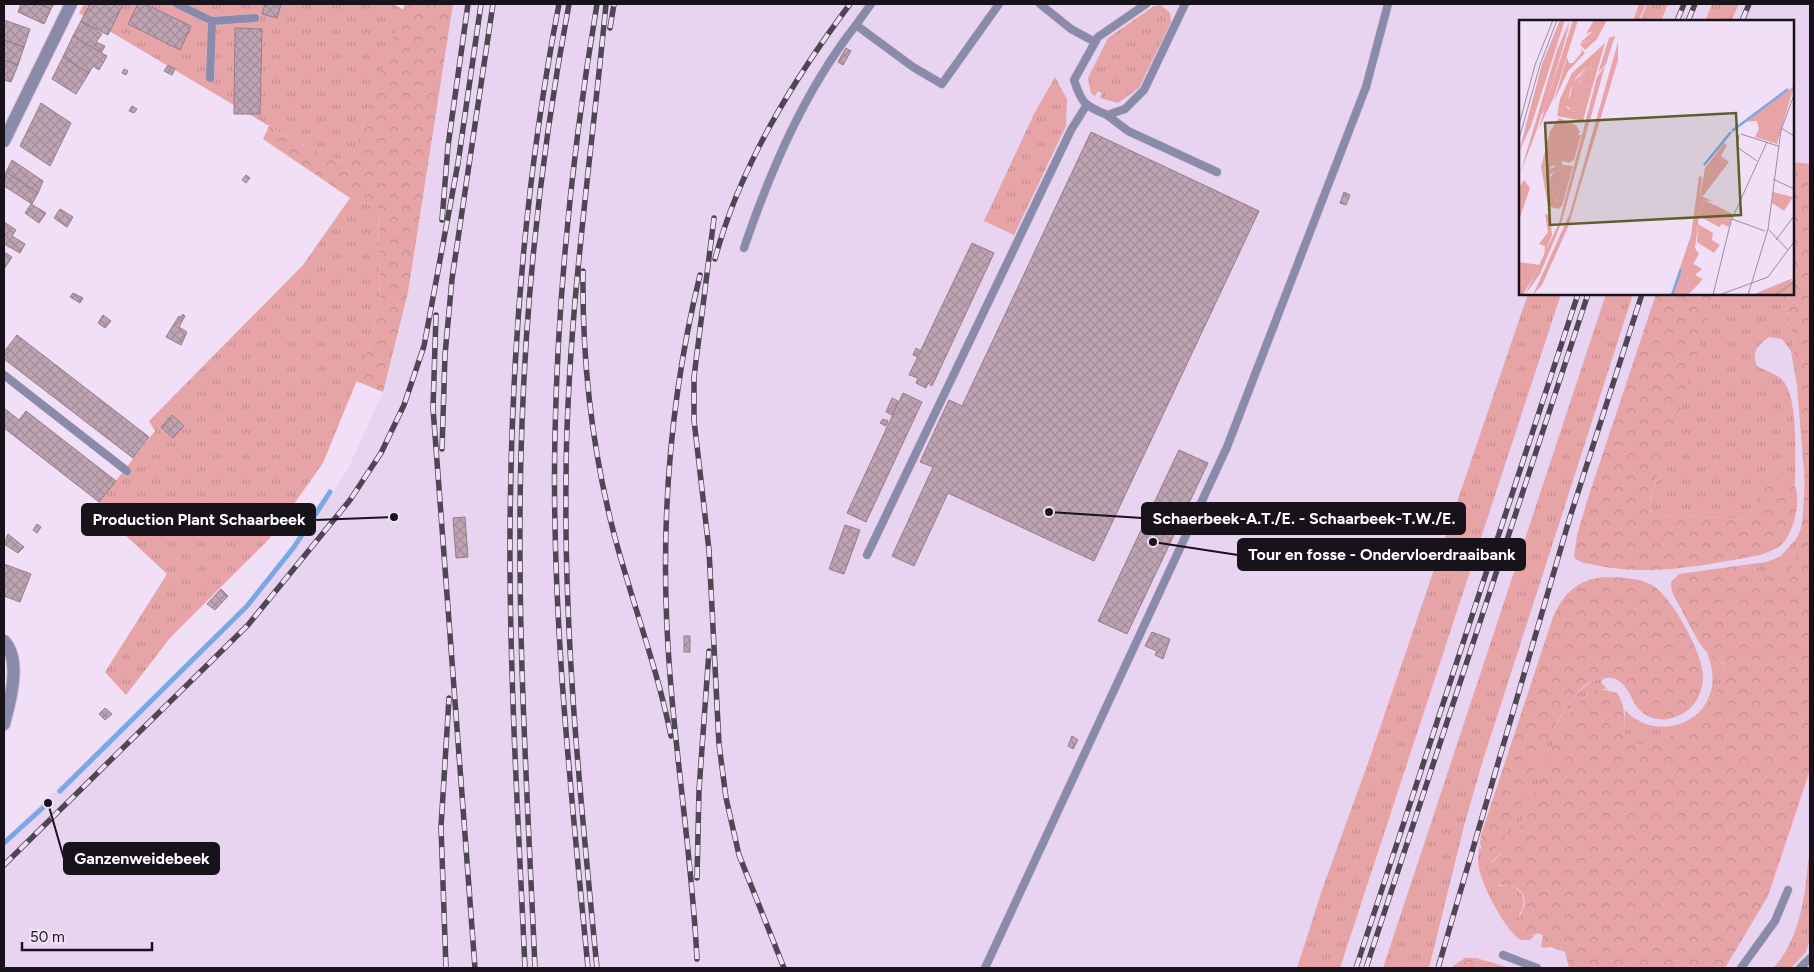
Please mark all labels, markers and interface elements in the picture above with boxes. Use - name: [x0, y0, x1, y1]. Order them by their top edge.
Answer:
- inset map: [1519, 20, 1794, 295]
- callout: Schaerbeek-A.T./E. - Schaarbeek-T.W./E.: [1142, 503, 1465, 534]
- callout: Production Plant Schaarbeek: [82, 504, 315, 535]
- text: Schaerbeek-A.T./E. - Schaarbeek-T.W./E.: [1152, 509, 1456, 528]
- text: Production Plant Schaarbeek: [92, 510, 306, 529]
- callout: Tour en fosse - Ondervloerdraaibank: [1238, 539, 1525, 570]
- text: Tour en fosse - Ondervloerdraaibank: [1248, 545, 1516, 564]
- callout: Ganzenweidebeek: [64, 843, 219, 874]
- text: Ganzenweidebeek: [74, 849, 210, 868]
- scale bar: [22, 920, 152, 952]
- text: 50 m: [30, 928, 65, 946]

